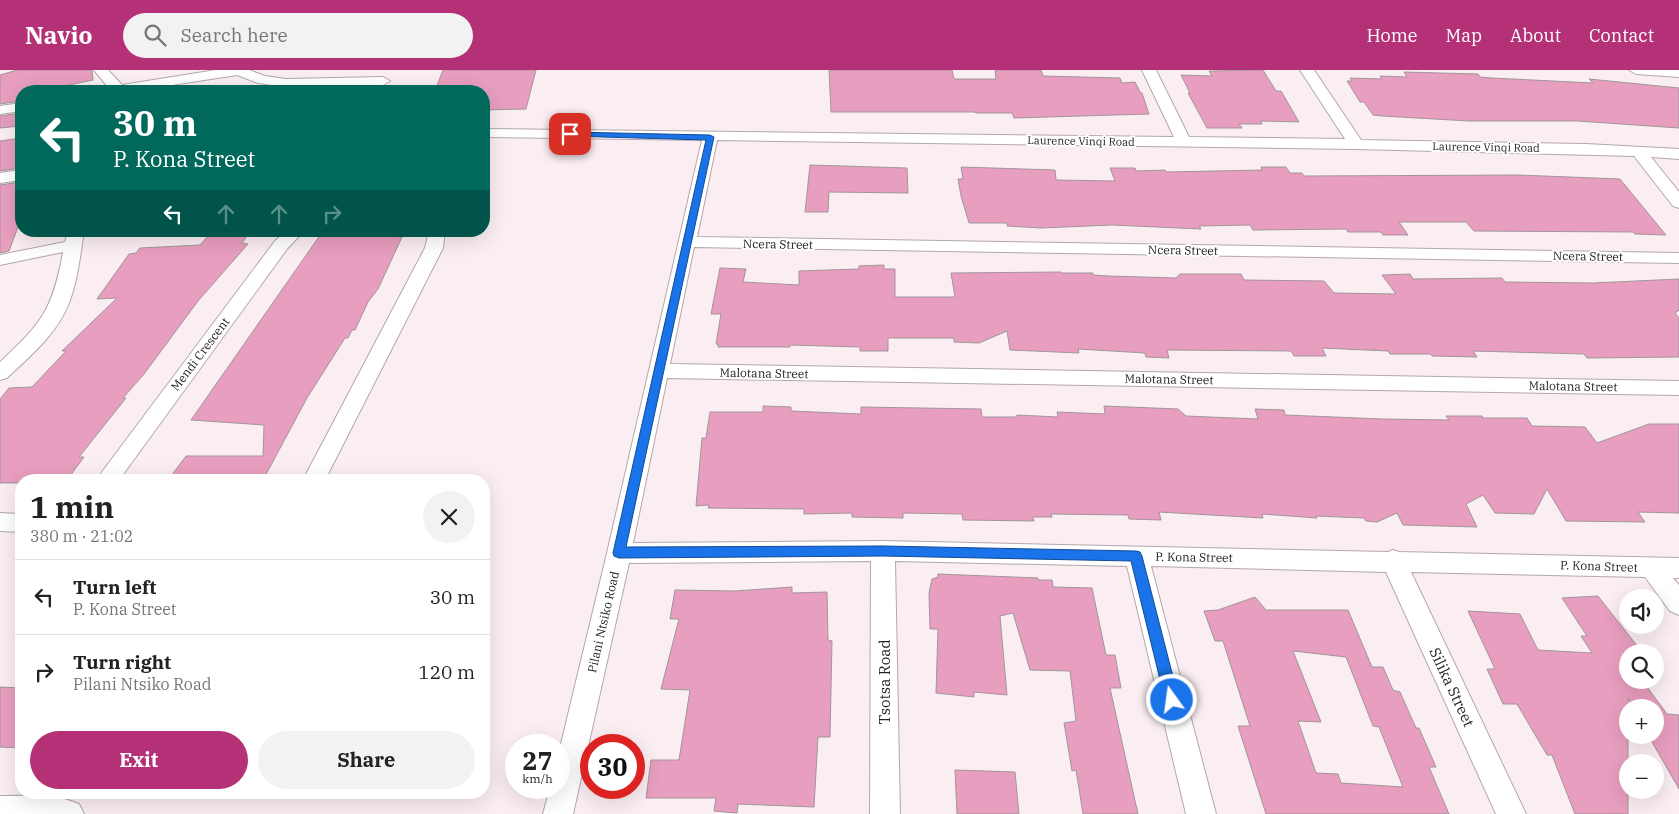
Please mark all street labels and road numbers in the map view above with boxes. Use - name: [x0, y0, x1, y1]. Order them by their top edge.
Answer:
- street label: Laurence Vinqi Road: [1027, 133, 1135, 149]
- street label: Laurence Vinqi Road: [1432, 139, 1540, 155]
- street label: Ncera Street: [743, 236, 813, 252]
- street label: Ncera Street: [1148, 242, 1218, 258]
- street label: Ncera Street: [1553, 248, 1623, 264]
- street label: Mendi Crescent: [168, 314, 232, 394]
- street label: Malotana Street: [719, 365, 809, 381]
- street label: Malotana Street: [1124, 371, 1214, 387]
- street label: Malotana Street: [1528, 378, 1618, 394]
- street label: P. Kona Street: [1155, 549, 1233, 565]
- street label: P. Kona Street: [1560, 557, 1638, 575]
- street label: Pilani Ntsiko Road: [584, 570, 622, 674]
- street label: Tsotsa Road: [875, 639, 894, 725]
- street label: Silika Street: [1425, 644, 1479, 730]

